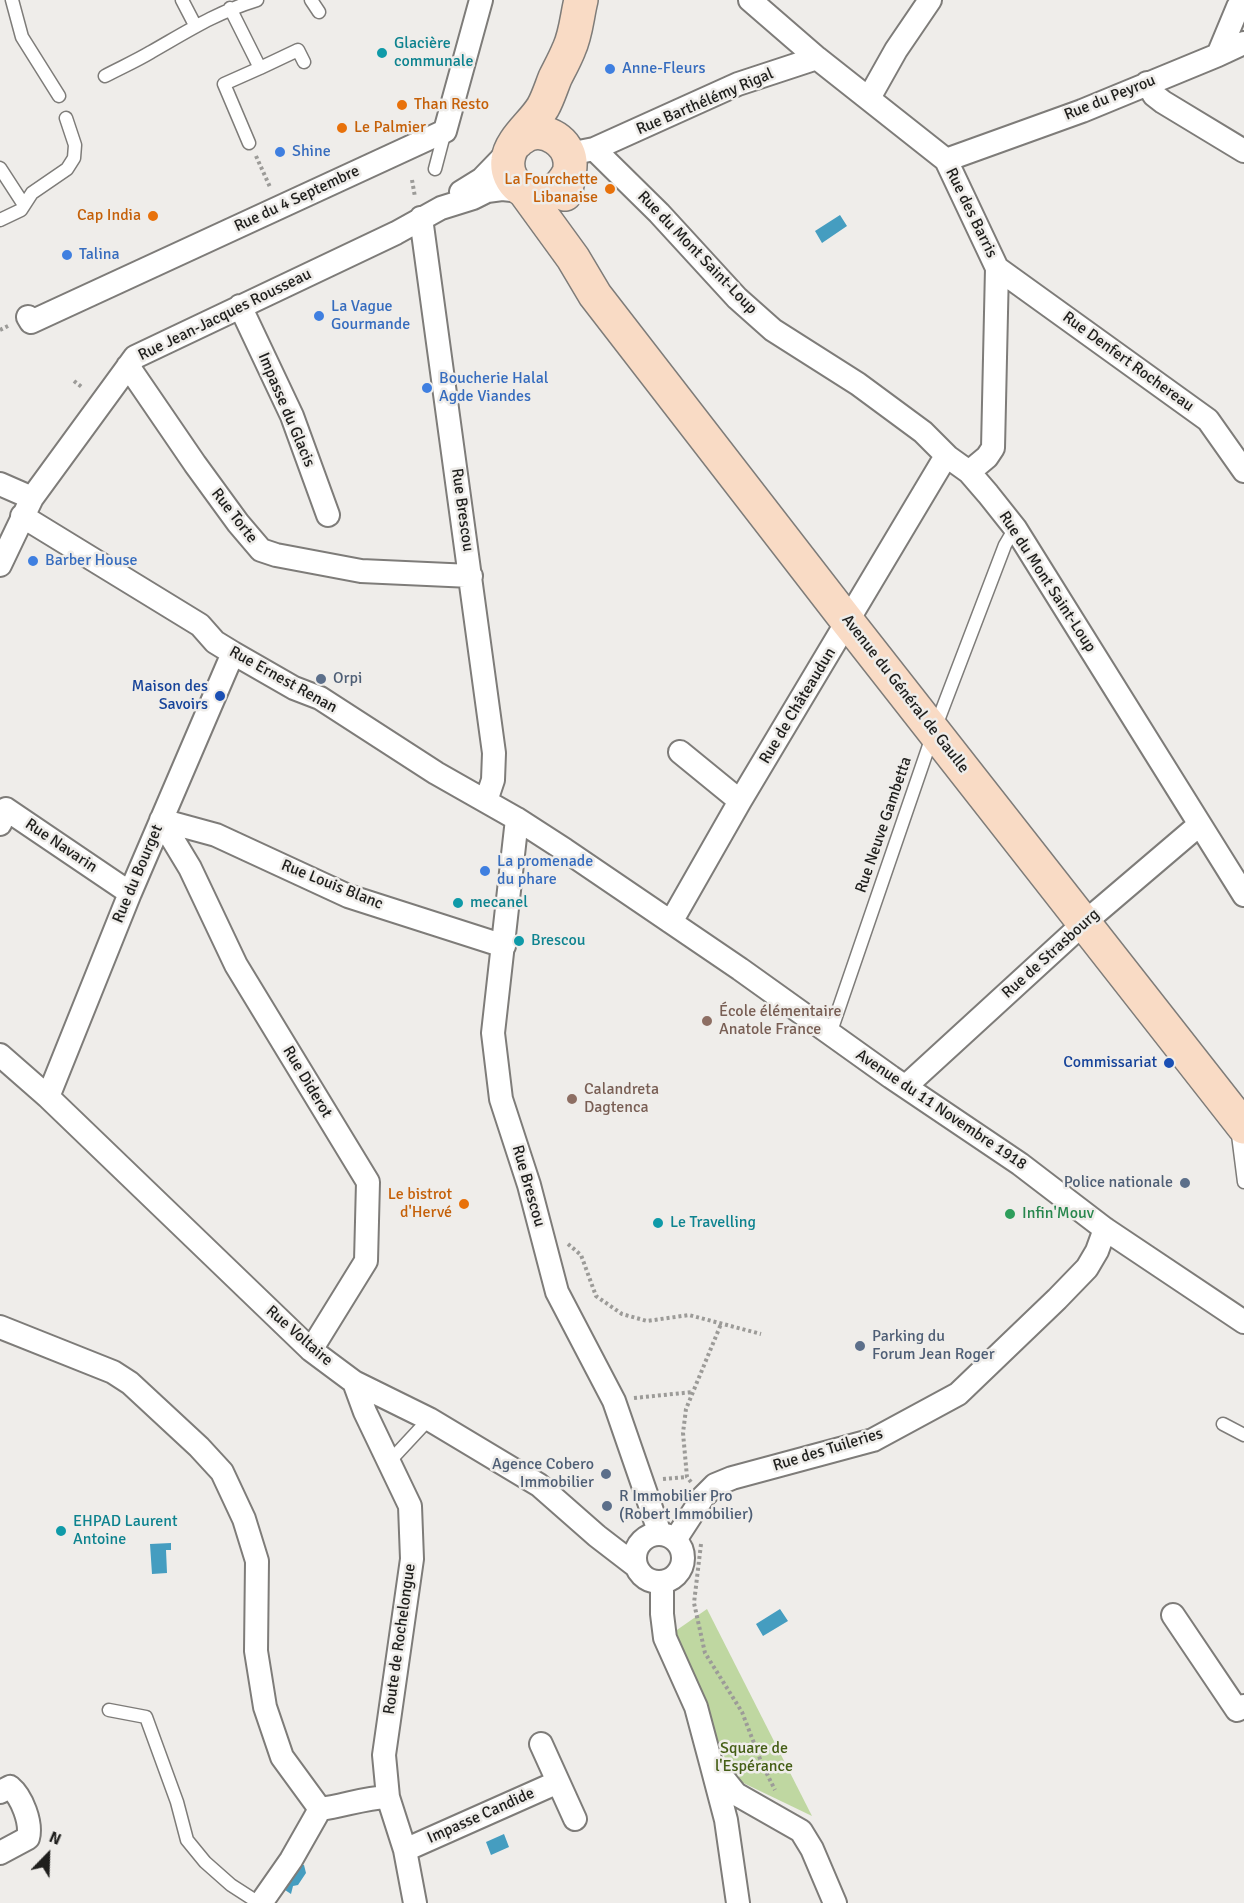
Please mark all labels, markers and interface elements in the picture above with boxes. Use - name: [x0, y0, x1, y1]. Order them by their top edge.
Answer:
- place label: Glacière communale: [394, 34, 473, 72]
- marker: Glacière communale: [375, 46, 389, 60]
- place label: Anne-Fleurs: [622, 59, 705, 79]
- marker: Anne-Fleurs: [603, 62, 617, 76]
- street label: Rue Barthélémy Rigal: [634, 64, 776, 140]
- street label: Rue du Peyrou: [1062, 71, 1158, 125]
- place label: Than Resto: [414, 95, 489, 115]
- marker: Than Resto: [395, 98, 409, 112]
- place label: Le Palmier: [354, 118, 426, 138]
- marker: Le Palmier: [335, 121, 349, 135]
- place label: Shine: [292, 142, 331, 162]
- marker: Shine: [273, 145, 287, 159]
- street label: Rue du 4 Septembre: [231, 162, 363, 236]
- street label: Rue des Barris: [941, 165, 1001, 261]
- place label: La Fourchette Libanaise: [504, 170, 598, 208]
- marker: La Fourchette Libanaise: [603, 182, 617, 196]
- street label: Rue du Mont Saint-Loup: [633, 187, 761, 319]
- place label: Cap India: [77, 206, 141, 226]
- marker: Cap India: [146, 209, 160, 223]
- place label: Talina: [79, 245, 120, 265]
- marker: Talina: [60, 248, 74, 262]
- street label: Rue Jean-Jacques Rousseau: [135, 265, 315, 365]
- place label: La Vague Gourmande: [331, 297, 410, 335]
- street label: Rue Denfert Rochereau: [1059, 308, 1197, 416]
- marker: La Vague Gourmande: [312, 309, 326, 323]
- street label: Impasse du Glacis: [253, 350, 319, 470]
- place label: Boucherie Halal Agde Viandes: [439, 369, 548, 407]
- marker: Boucherie Halal Agde Viandes: [420, 381, 434, 395]
- street label: Rue Brescou: [447, 467, 477, 553]
- street label: Rue Torte: [207, 485, 261, 547]
- street label: Rue du Mont Saint-Loup: [994, 508, 1100, 656]
- place label: Barber House: [45, 551, 137, 571]
- marker: Barber House: [26, 554, 40, 568]
- street label: Avenue du Général de Gaulle: [837, 611, 973, 777]
- street label: Rue Ernest Renan: [226, 642, 340, 718]
- street label: Rue de Châteaudun: [756, 644, 840, 768]
- place label: Orpi: [333, 669, 362, 689]
- marker: Orpi: [314, 672, 328, 686]
- place label: Maison des Savoirs: [132, 677, 208, 715]
- marker: Maison des Savoirs: [213, 689, 227, 703]
- street label: Rue Neuve Gambetta: [852, 754, 916, 896]
- street label: Rue Navarin: [21, 815, 101, 877]
- street label: Rue du Bourget: [109, 822, 167, 926]
- place label: La promenade du phare: [497, 852, 593, 890]
- street label: Rue Louis Blanc: [278, 856, 386, 914]
- marker: La promenade du phare: [478, 864, 492, 878]
- place label: mecanel: [470, 893, 528, 913]
- marker: mecanel: [451, 896, 465, 910]
- street label: Rue de Strasbourg: [998, 905, 1104, 1003]
- place label: Brescou: [531, 931, 586, 951]
- marker: Brescou: [512, 934, 526, 948]
- place label: École élémentaire Anatole France: [719, 1002, 841, 1040]
- marker: École élémentaire Anatole France: [700, 1014, 714, 1028]
- street label: Rue Diderot: [278, 1043, 336, 1121]
- street label: Avenue du 11 Novembre 1918: [852, 1046, 1030, 1174]
- place label: Commissariat: [1063, 1053, 1157, 1073]
- marker: Commissariat: [1162, 1056, 1176, 1070]
- place label: Calandreta Dagtenca: [584, 1080, 659, 1118]
- marker: Calandreta Dagtenca: [565, 1092, 579, 1106]
- street label: Rue Brescou: [507, 1143, 549, 1229]
- place label: Police nationale: [1064, 1173, 1173, 1193]
- marker: Police nationale: [1178, 1176, 1192, 1190]
- place label: Le bistrot d'Hervé: [388, 1185, 452, 1223]
- marker: Le bistrot d'Hervé: [457, 1197, 471, 1211]
- place label: Infin'Mouv: [1022, 1204, 1094, 1224]
- marker: Infin'Mouv: [1003, 1207, 1017, 1221]
- place label: Le Travelling: [670, 1213, 756, 1233]
- marker: Le Travelling: [651, 1216, 665, 1230]
- street label: Rue Voltaire: [262, 1302, 336, 1370]
- place label: Parking du Forum Jean Roger: [872, 1327, 995, 1365]
- marker: Parking du Forum Jean Roger: [853, 1339, 867, 1353]
- street label: Rue des Tuileries: [771, 1424, 885, 1476]
- place label: Agence Cobero Immobilier: [492, 1455, 594, 1493]
- marker: Agence Cobero Immobilier: [599, 1467, 613, 1481]
- place label: R Immobilier Pro (Robert Immobilier): [619, 1487, 753, 1525]
- marker: R Immobilier Pro (Robert Immobilier): [600, 1499, 614, 1513]
- place label: EHPAD Laurent Antoine: [73, 1512, 178, 1550]
- marker: EHPAD Laurent Antoine: [54, 1524, 68, 1538]
- street label: Route de Rochelongue: [380, 1562, 420, 1716]
- park label: Square de l'Espérance: [715, 1739, 793, 1777]
- street label: Impasse Candide: [424, 1784, 538, 1848]
- north arrow: [18, 1825, 78, 1885]
- text: N: [46, 1827, 64, 1850]

